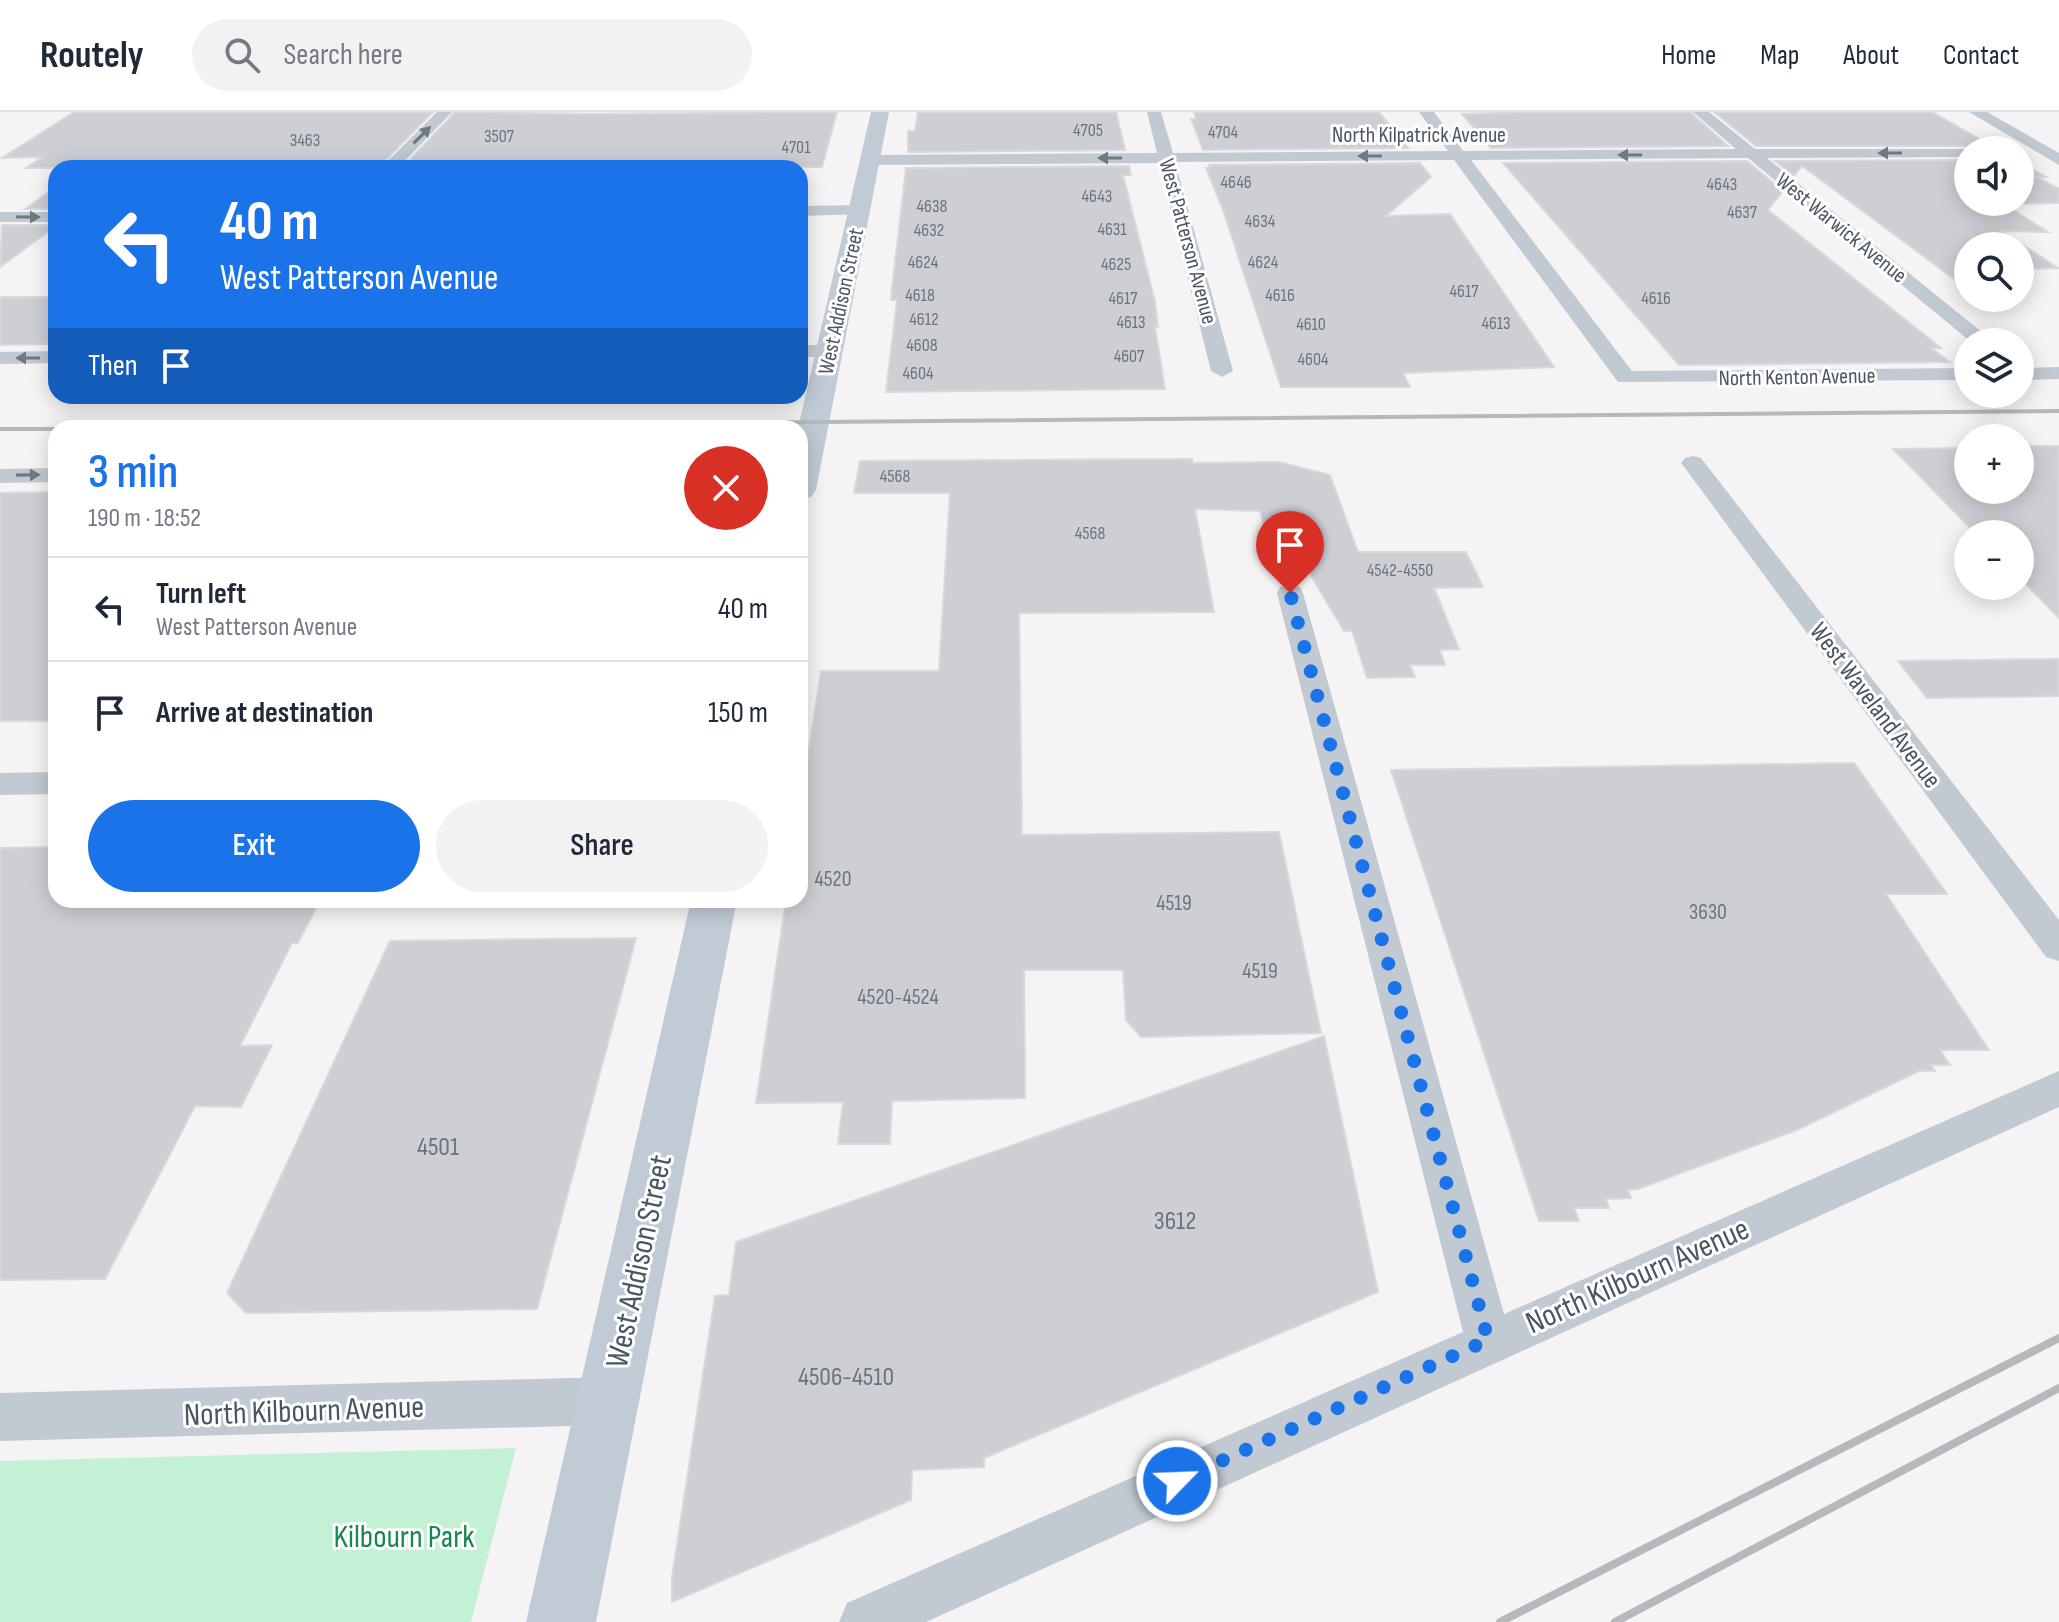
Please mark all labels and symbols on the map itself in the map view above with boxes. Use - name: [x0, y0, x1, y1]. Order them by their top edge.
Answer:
- house number: 4705: [1073, 120, 1103, 141]
- house number: 4704: [1208, 122, 1239, 143]
- street label: North Kilpatrick Avenue: [1332, 122, 1506, 149]
- one-way arrow: [412, 126, 431, 145]
- house number: 3507: [484, 126, 515, 147]
- house number: 3463: [290, 130, 320, 151]
- house number: 4701: [782, 137, 811, 158]
- one-way arrow: [1877, 147, 1902, 159]
- one-way arrow: [1617, 148, 1642, 161]
- one-way arrow: [1357, 150, 1382, 163]
- one-way arrow: [1097, 152, 1122, 164]
- street label: West Patterson Avenue: [1152, 156, 1223, 327]
- street label: West Warwick Avenue: [1770, 167, 1912, 289]
- house number: 4646: [1220, 172, 1252, 193]
- house number: 4643: [1707, 174, 1737, 195]
- house number: 4643: [1082, 186, 1112, 207]
- house number: 4638: [917, 196, 948, 217]
- house number: 4637: [1727, 202, 1758, 223]
- one-way arrow: [16, 211, 41, 223]
- house number: 4634: [1245, 211, 1276, 232]
- house number: 4631: [1097, 219, 1127, 240]
- house number: 4632: [914, 220, 944, 241]
- street label: West Addison Street: [813, 225, 870, 377]
- house number: 4624: [908, 252, 939, 273]
- house number: 4624: [1248, 252, 1279, 273]
- house number: 4625: [1101, 254, 1131, 275]
- house number: 4617: [1450, 281, 1479, 302]
- house number: 4618: [905, 285, 935, 306]
- house number: 4616: [1265, 285, 1295, 306]
- house number: 4617: [1109, 288, 1138, 309]
- house number: 4616: [1641, 288, 1671, 309]
- house number: 4612: [909, 309, 939, 330]
- house number: 4613: [1116, 312, 1146, 333]
- house number: 4613: [1481, 313, 1511, 334]
- house number: 4610: [1296, 314, 1326, 335]
- house number: 4608: [906, 335, 938, 356]
- house number: 4607: [1114, 346, 1145, 367]
- house number: 4604: [1298, 349, 1329, 370]
- one-way arrow: [15, 351, 40, 364]
- house number: 4604: [903, 363, 934, 384]
- street label: North Kenton Avenue: [1718, 363, 1876, 392]
- house number: 4568: [880, 466, 910, 487]
- one-way arrow: [16, 469, 41, 481]
- pin: [1256, 511, 1324, 593]
- house number: 4568: [1075, 523, 1105, 544]
- house number: 4542-4550: [1367, 560, 1433, 581]
- street label: West Waveland Avenue: [1802, 617, 1947, 795]
- house number: 4520: [815, 866, 851, 893]
- house number: 4519: [1156, 890, 1192, 917]
- house number: 3630: [1689, 899, 1727, 926]
- house number: 4519: [1242, 958, 1278, 985]
- house number: 4520-4524: [857, 984, 939, 1011]
- house number: 4501: [417, 1132, 459, 1163]
- street label: West Addison Street: [598, 1151, 681, 1371]
- house number: 3612: [1154, 1206, 1196, 1237]
- street label: North Kilbourn Avenue: [1520, 1210, 1755, 1343]
- house number: 4506-4510: [798, 1362, 894, 1393]
- street label: North Kilbourn Avenue: [183, 1388, 425, 1435]
- position arrow: [1135, 1439, 1219, 1523]
- park label: Kilbourn Park: [333, 1518, 475, 1557]

